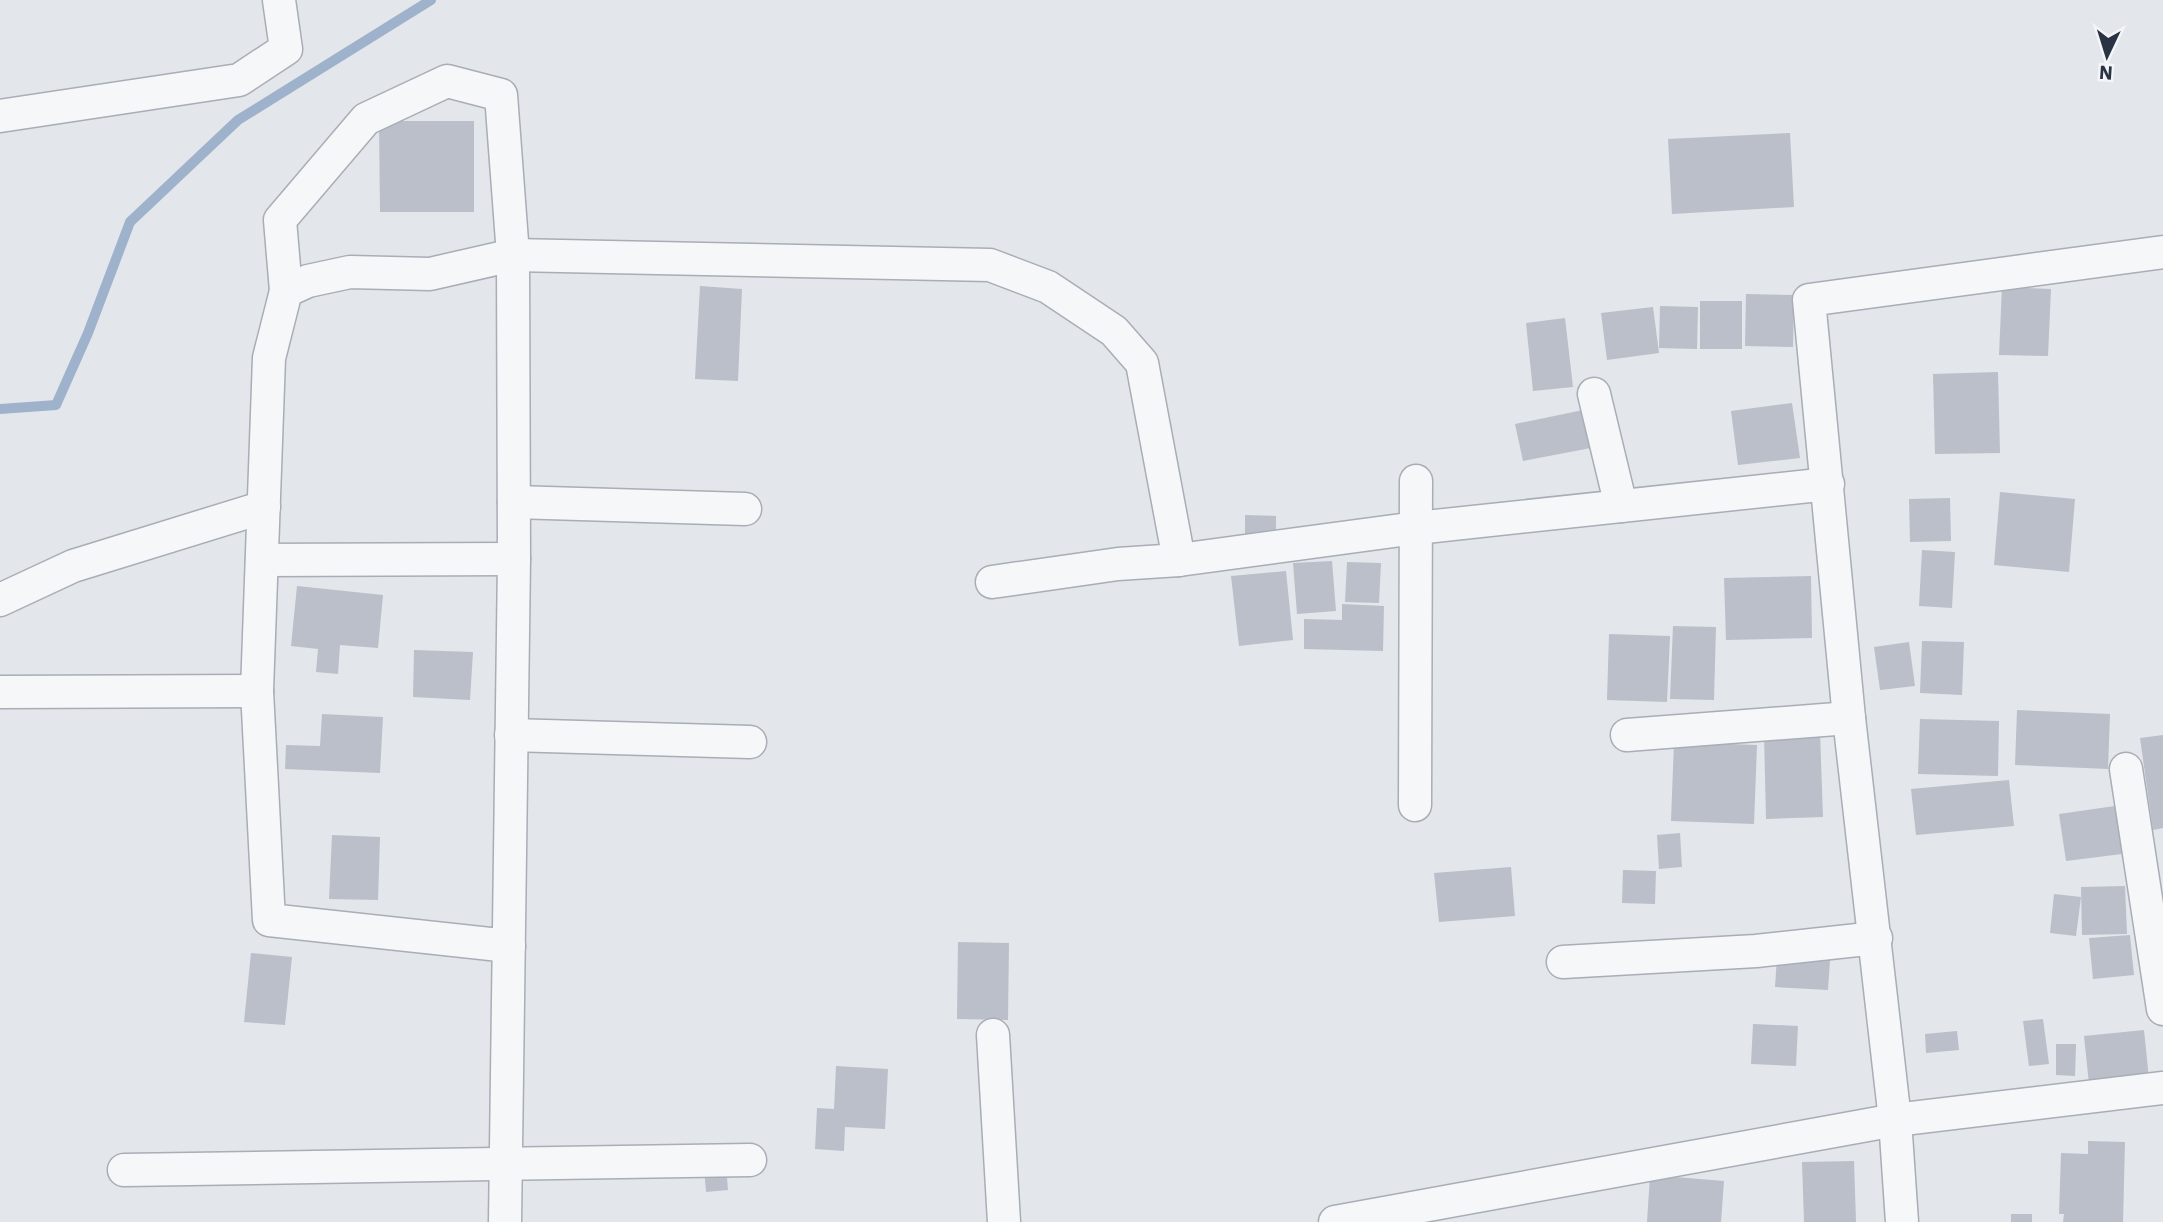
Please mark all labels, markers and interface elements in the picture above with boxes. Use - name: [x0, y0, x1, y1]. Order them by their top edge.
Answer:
- north arrow: [2072, 21, 2142, 91]
- text: N: [2098, 61, 2114, 85]

